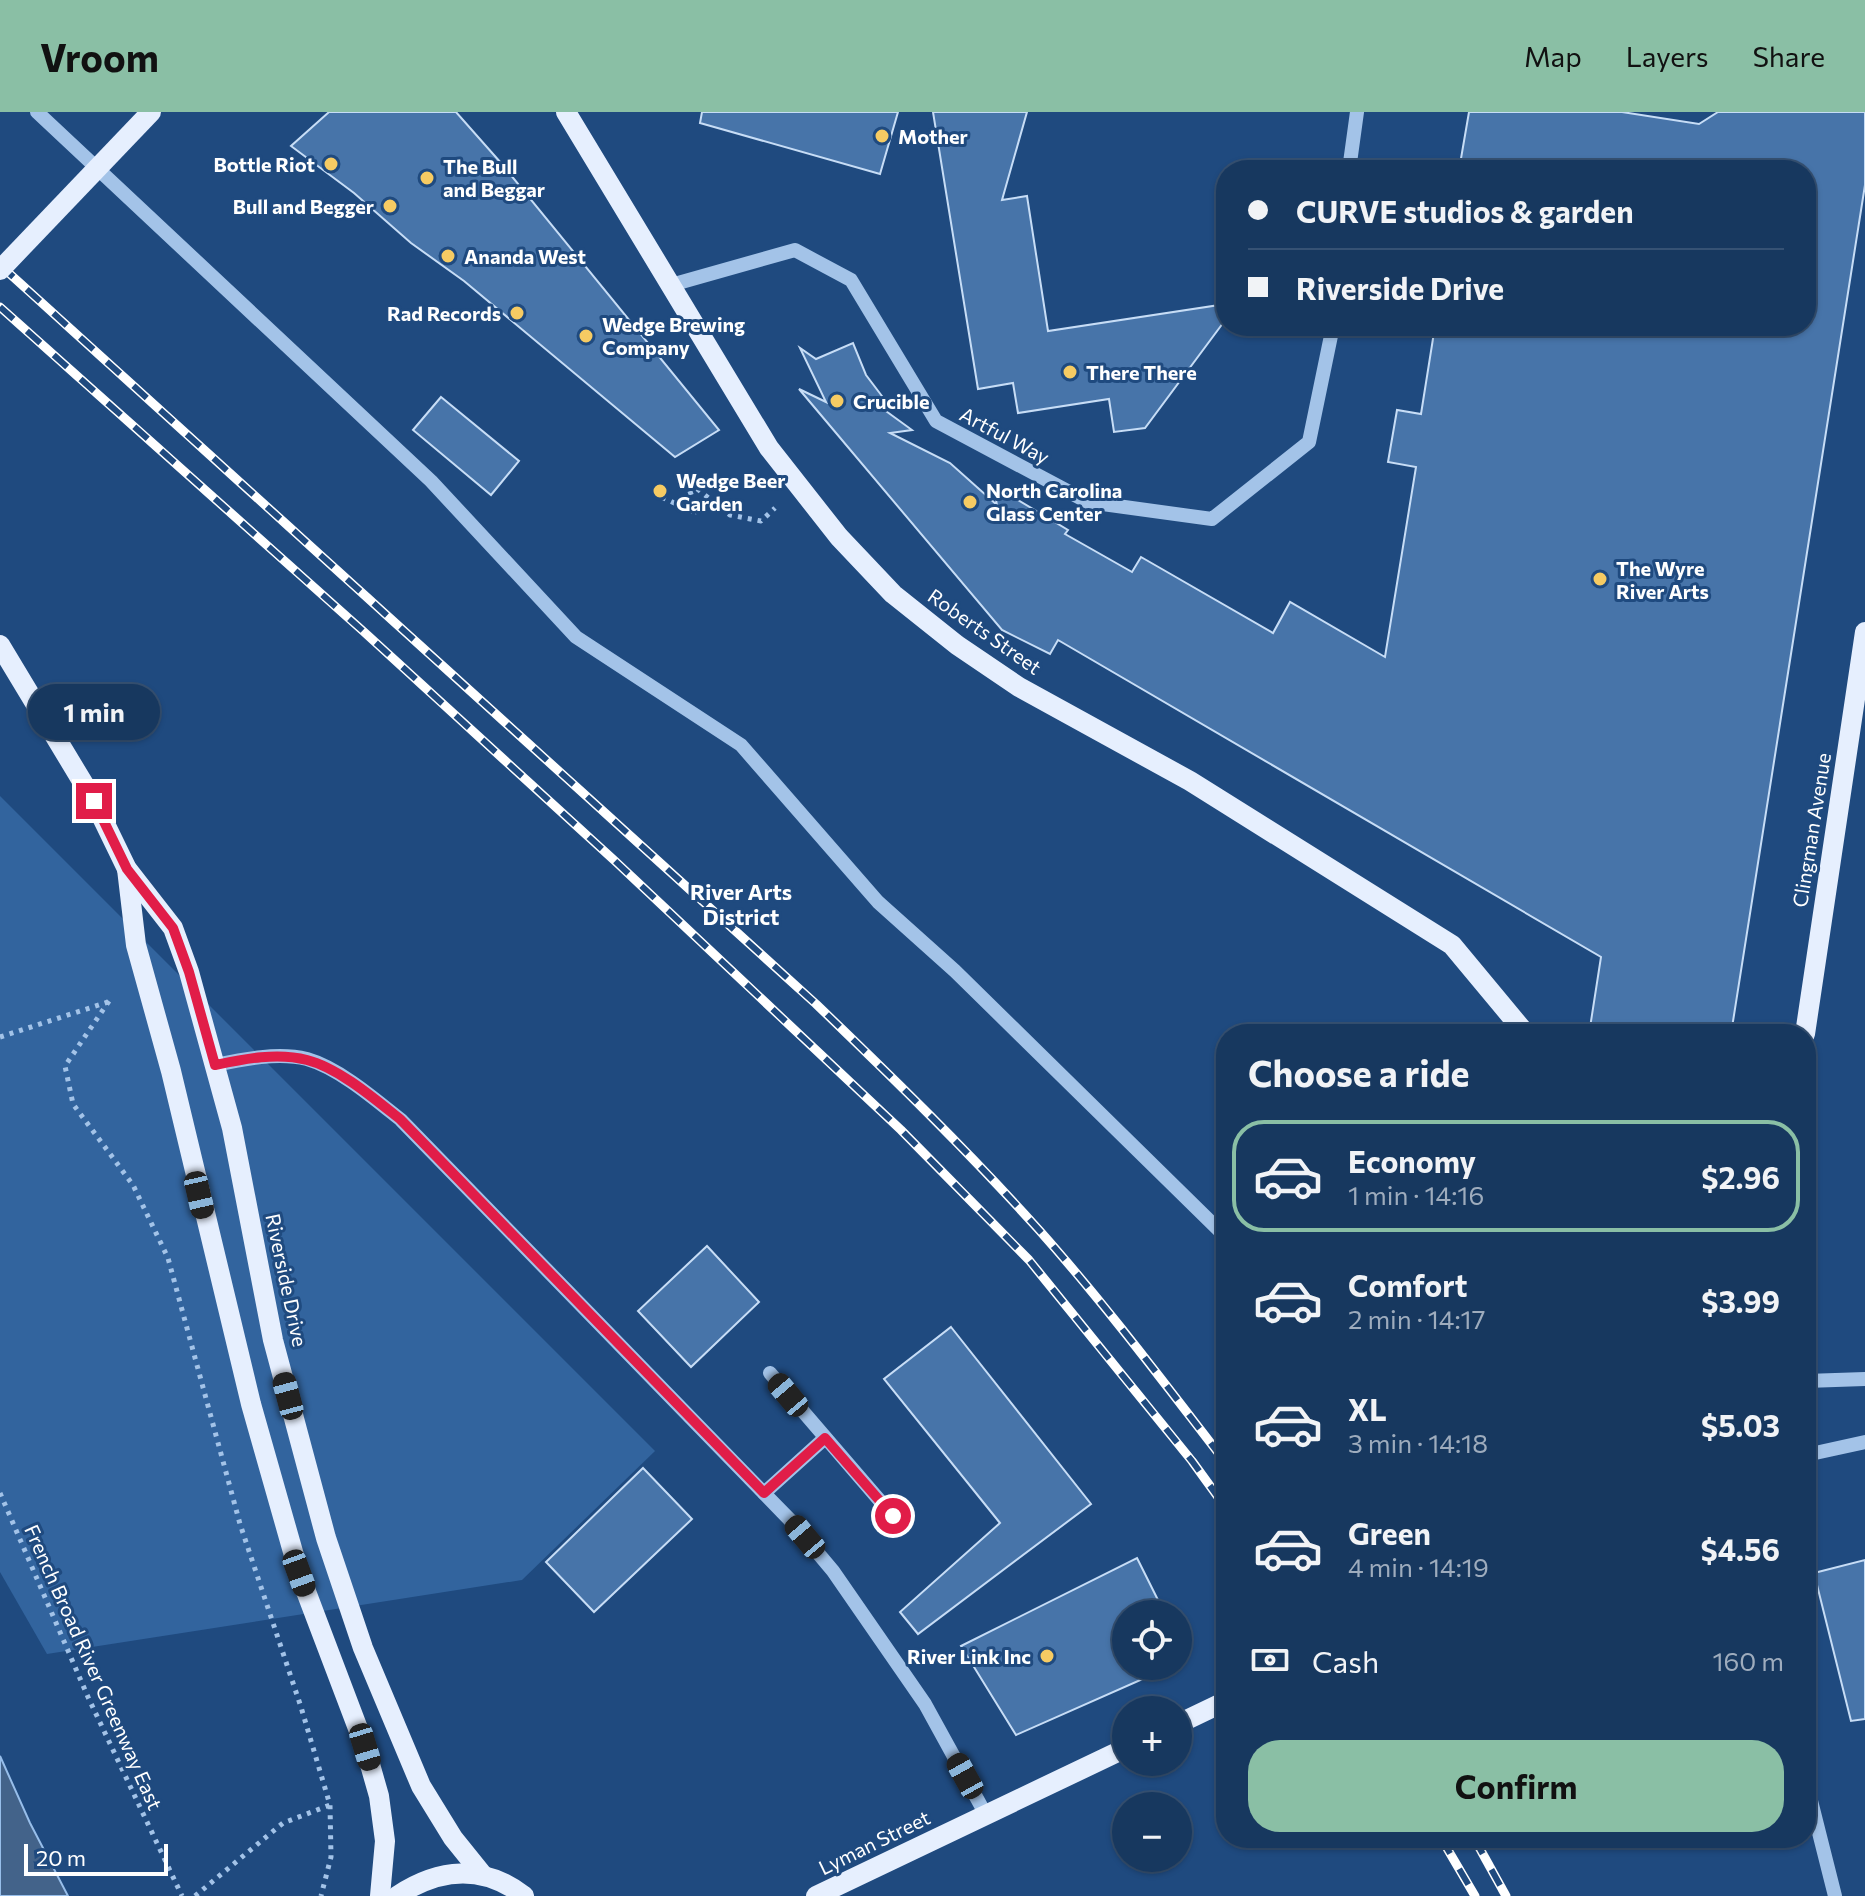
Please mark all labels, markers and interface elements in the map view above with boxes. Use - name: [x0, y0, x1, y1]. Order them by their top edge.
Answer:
- text: Vroom: [40, 33, 159, 80]
- text: Map: [1524, 39, 1582, 73]
- text: Layers: [1626, 39, 1708, 73]
- text: Share: [1752, 39, 1825, 73]
- place label: Mother: [898, 124, 968, 148]
- marker: Mother: [873, 127, 891, 145]
- place label: Bottle Riot: [213, 152, 315, 176]
- place label: The Bull and Beggar: [443, 154, 545, 201]
- marker: Bottle Riot: [322, 155, 340, 173]
- marker: The Bull and Beggar: [418, 169, 436, 187]
- text: CURVE studios & garden: [1296, 192, 1634, 229]
- place label: Bull and Begger: [233, 194, 374, 218]
- marker: Bull and Begger: [381, 197, 399, 215]
- place label: Ananda West: [464, 244, 586, 268]
- marker: Ananda West: [439, 247, 457, 265]
- text: Riverside Drive: [1296, 269, 1504, 306]
- place label: Rad Records: [387, 301, 501, 325]
- marker: Rad Records: [508, 304, 526, 322]
- place label: Wedge Brewing Company: [602, 312, 745, 359]
- marker: Wedge Brewing Company: [577, 327, 595, 345]
- place label: There There: [1086, 360, 1197, 384]
- marker: There There: [1061, 363, 1079, 381]
- place label: Crucible: [853, 389, 929, 413]
- marker: Crucible: [828, 392, 846, 410]
- street label: Artful Way: [956, 401, 1054, 469]
- place label: Wedge Beer Garden: [676, 468, 785, 515]
- place label: North Carolina Glass Center: [986, 478, 1122, 525]
- marker: Wedge Beer Garden: [651, 482, 669, 500]
- marker: North Carolina Glass Center: [961, 493, 979, 511]
- place label: The Wyre River Arts: [1616, 556, 1709, 603]
- marker: The Wyre River Arts: [1591, 570, 1609, 588]
- street label: Roberts Street: [924, 583, 1046, 679]
- callout: 1 min: [28, 685, 160, 741]
- text: 1 min: [63, 696, 125, 727]
- street label: Clingman Avenue: [1787, 751, 1835, 909]
- route end: [76, 783, 112, 819]
- district label: River Arts District: [690, 878, 792, 930]
- text: Choose a ride: [1248, 1050, 1469, 1094]
- icon: car: [1252, 1140, 1324, 1212]
- text: Economy: [1348, 1142, 1476, 1179]
- text: $2.96: [1701, 1158, 1780, 1195]
- car: [182, 1169, 216, 1221]
- text: 1 min · 14:16: [1348, 1179, 1484, 1210]
- street label: Riverside Drive: [261, 1211, 313, 1349]
- icon: car: [1252, 1264, 1324, 1336]
- text: Comfort: [1348, 1266, 1467, 1303]
- text: $3.99: [1701, 1282, 1780, 1319]
- text: 2 min · 14:17: [1348, 1303, 1485, 1334]
- car: [763, 1369, 813, 1421]
- car: [270, 1370, 306, 1422]
- icon: car: [1252, 1388, 1324, 1460]
- text: XL: [1348, 1390, 1387, 1427]
- text: $5.03: [1701, 1406, 1780, 1443]
- text: 3 min · 14:18: [1348, 1427, 1488, 1458]
- route start: [875, 1498, 911, 1534]
- car: [780, 1511, 830, 1563]
- icon: car: [1252, 1512, 1324, 1584]
- text: Green: [1348, 1514, 1431, 1551]
- street label: French Broad River Greenway East: [20, 1521, 168, 1813]
- text: $4.56: [1701, 1530, 1780, 1567]
- car: [280, 1546, 318, 1600]
- text: 4 min · 14:19: [1348, 1551, 1489, 1582]
- map controls: [1112, 1600, 1192, 1872]
- button: locate: [1112, 1600, 1192, 1680]
- icon: cash: [1248, 1638, 1292, 1682]
- text: Cash: [1312, 1642, 1379, 1679]
- place label: River Link Inc: [907, 1644, 1031, 1668]
- text: 160 m: [1712, 1645, 1784, 1676]
- marker: River Link Inc: [1038, 1647, 1056, 1665]
- button: +: [1112, 1696, 1192, 1776]
- car: [347, 1721, 383, 1773]
- button: Confirm: [1248, 1740, 1784, 1832]
- car: [943, 1749, 987, 1803]
- button: −: [1112, 1792, 1192, 1872]
- street label: Lyman Street: [814, 1805, 934, 1879]
- scale bar: [24, 1840, 168, 1876]
- text: 20 m: [36, 1844, 86, 1871]

